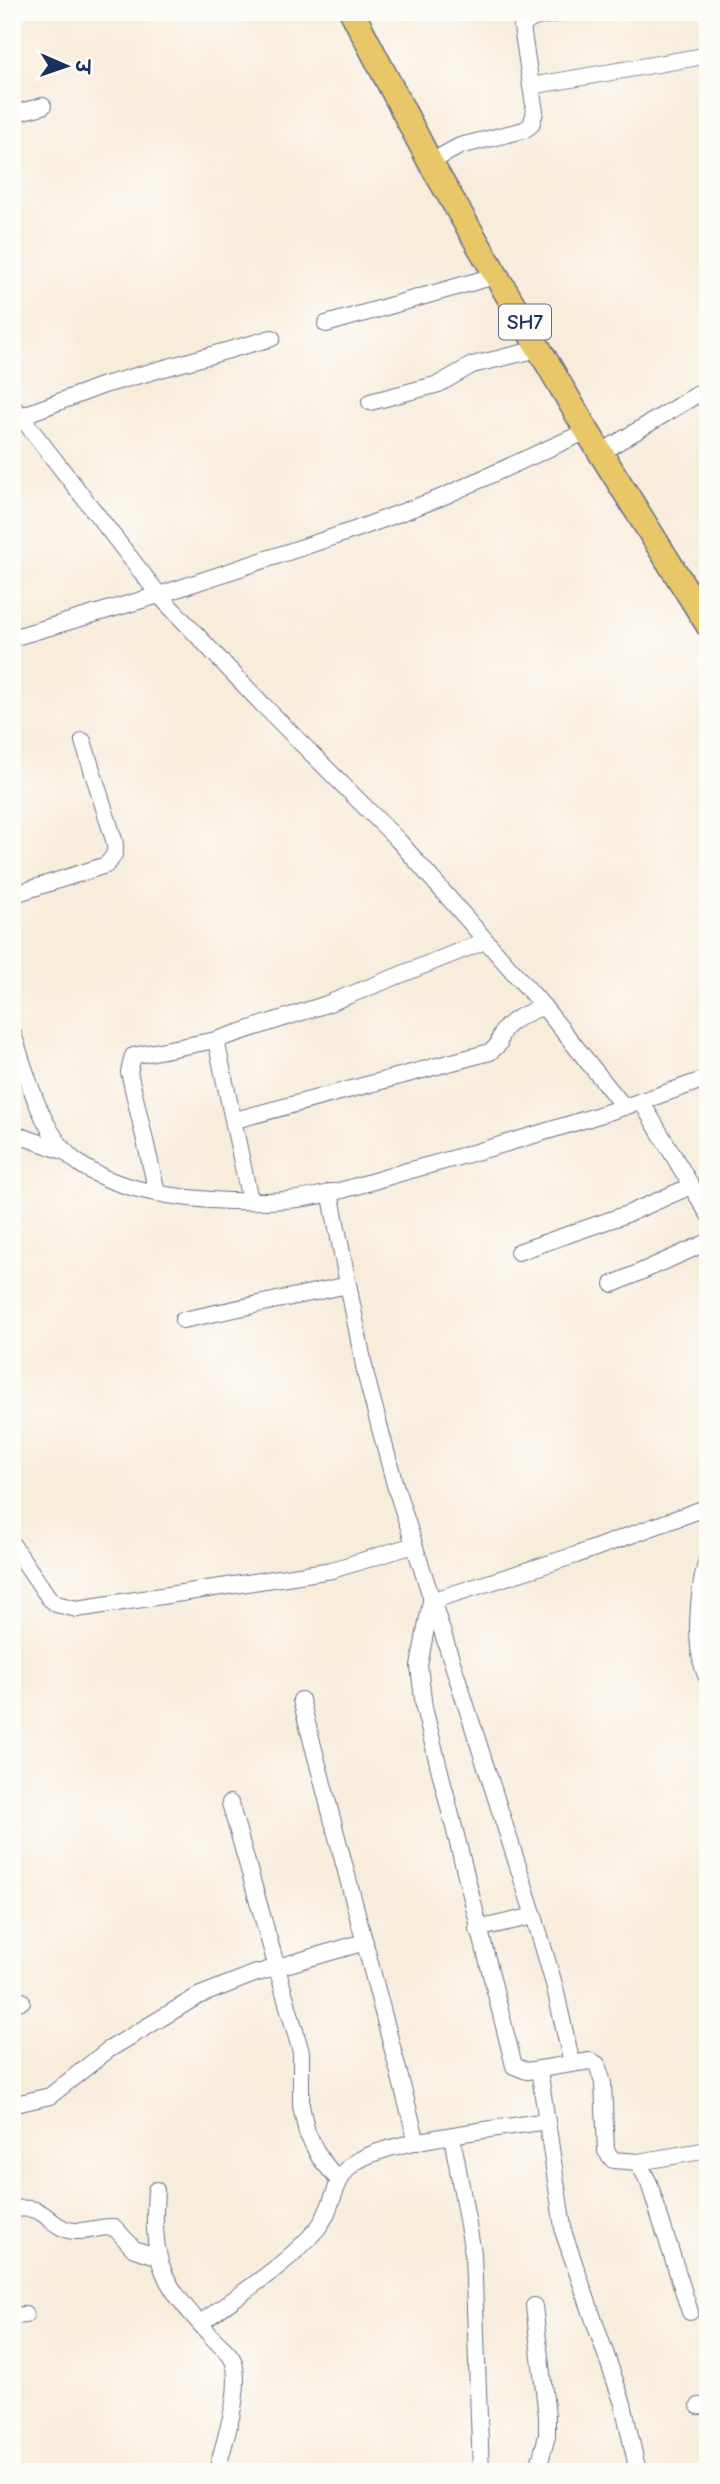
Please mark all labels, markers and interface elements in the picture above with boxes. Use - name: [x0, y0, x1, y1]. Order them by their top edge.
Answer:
- north arrow: [32, 32, 102, 102]
- text: उ: [71, 58, 93, 76]
- road number: SH7: [499, 304, 551, 340]

